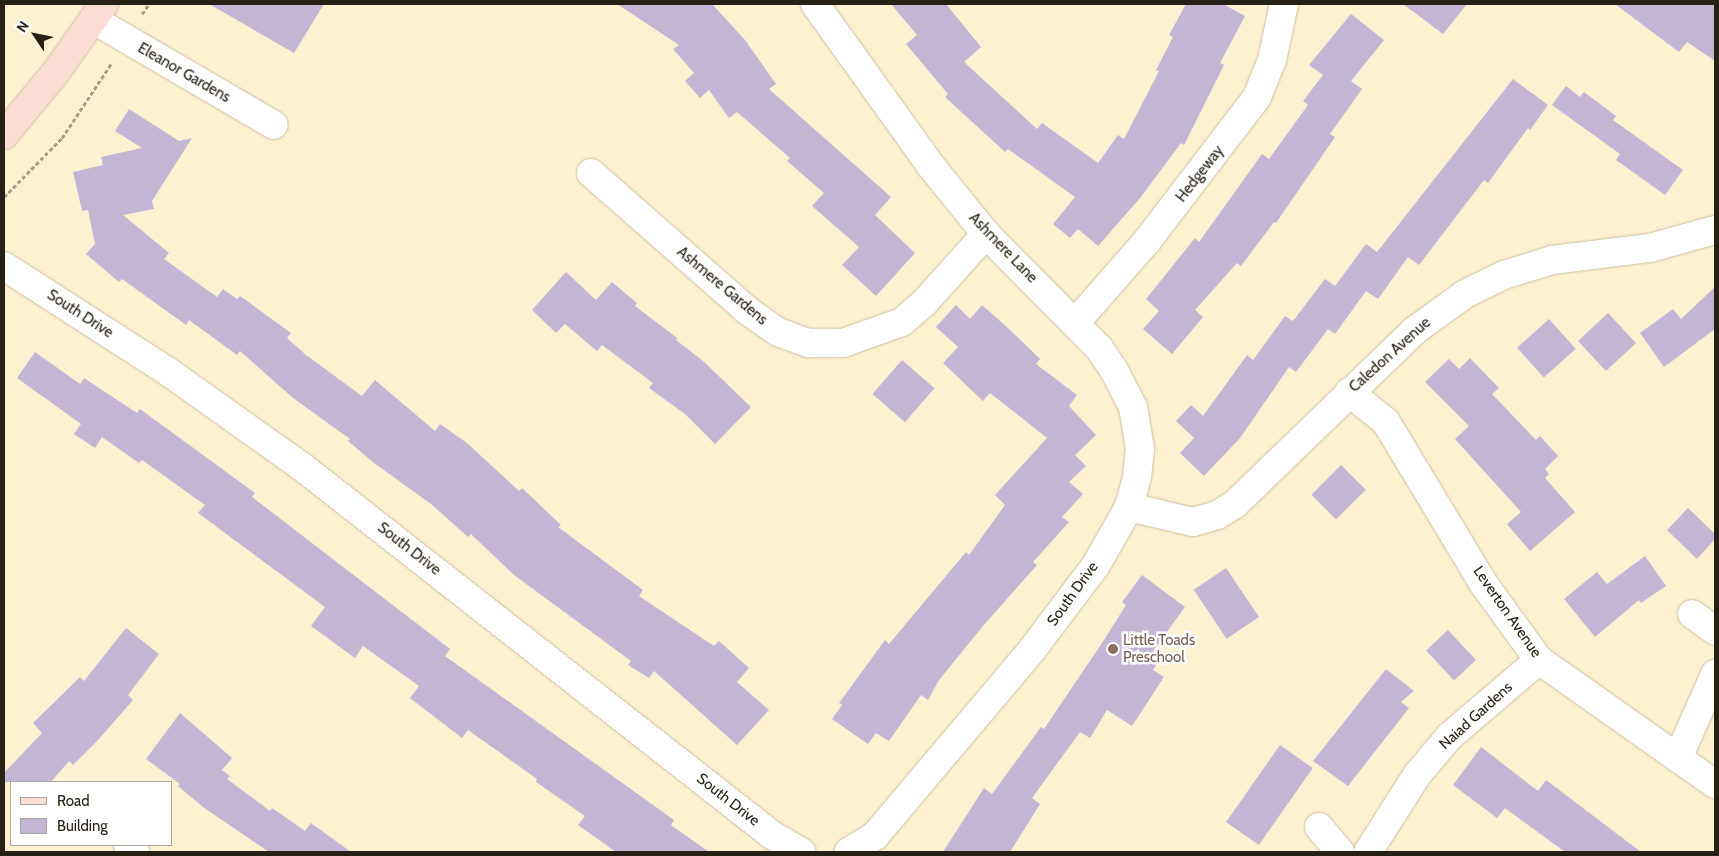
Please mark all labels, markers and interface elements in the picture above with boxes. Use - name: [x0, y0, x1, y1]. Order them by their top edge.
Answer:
- north arrow: [10, 10, 60, 60]
- text: N: [12, 17, 33, 36]
- street label: Eleanor Gardens: [135, 39, 233, 107]
- street label: Hedgeway: [1172, 142, 1228, 206]
- street label: Ashmere Lane: [965, 209, 1041, 287]
- street label: Ashmere Gardens: [673, 243, 771, 329]
- street label: South Drive: [44, 286, 116, 342]
- street label: Caledon Avenue: [1346, 314, 1434, 396]
- street label: South Drive: [374, 519, 444, 579]
- street label: South Drive: [1044, 558, 1102, 630]
- street label: Leverton Avenue: [1469, 563, 1545, 661]
- place label: Little Toads Preschool: [1123, 631, 1195, 666]
- marker: Little Toads Preschool: [1107, 643, 1119, 655]
- street label: Naiad Gardens: [1436, 678, 1516, 754]
- street label: South Drive: [693, 770, 763, 830]
- legend: [10, 781, 172, 846]
- text: Road: [57, 792, 90, 810]
- text: Building: [57, 817, 108, 835]

